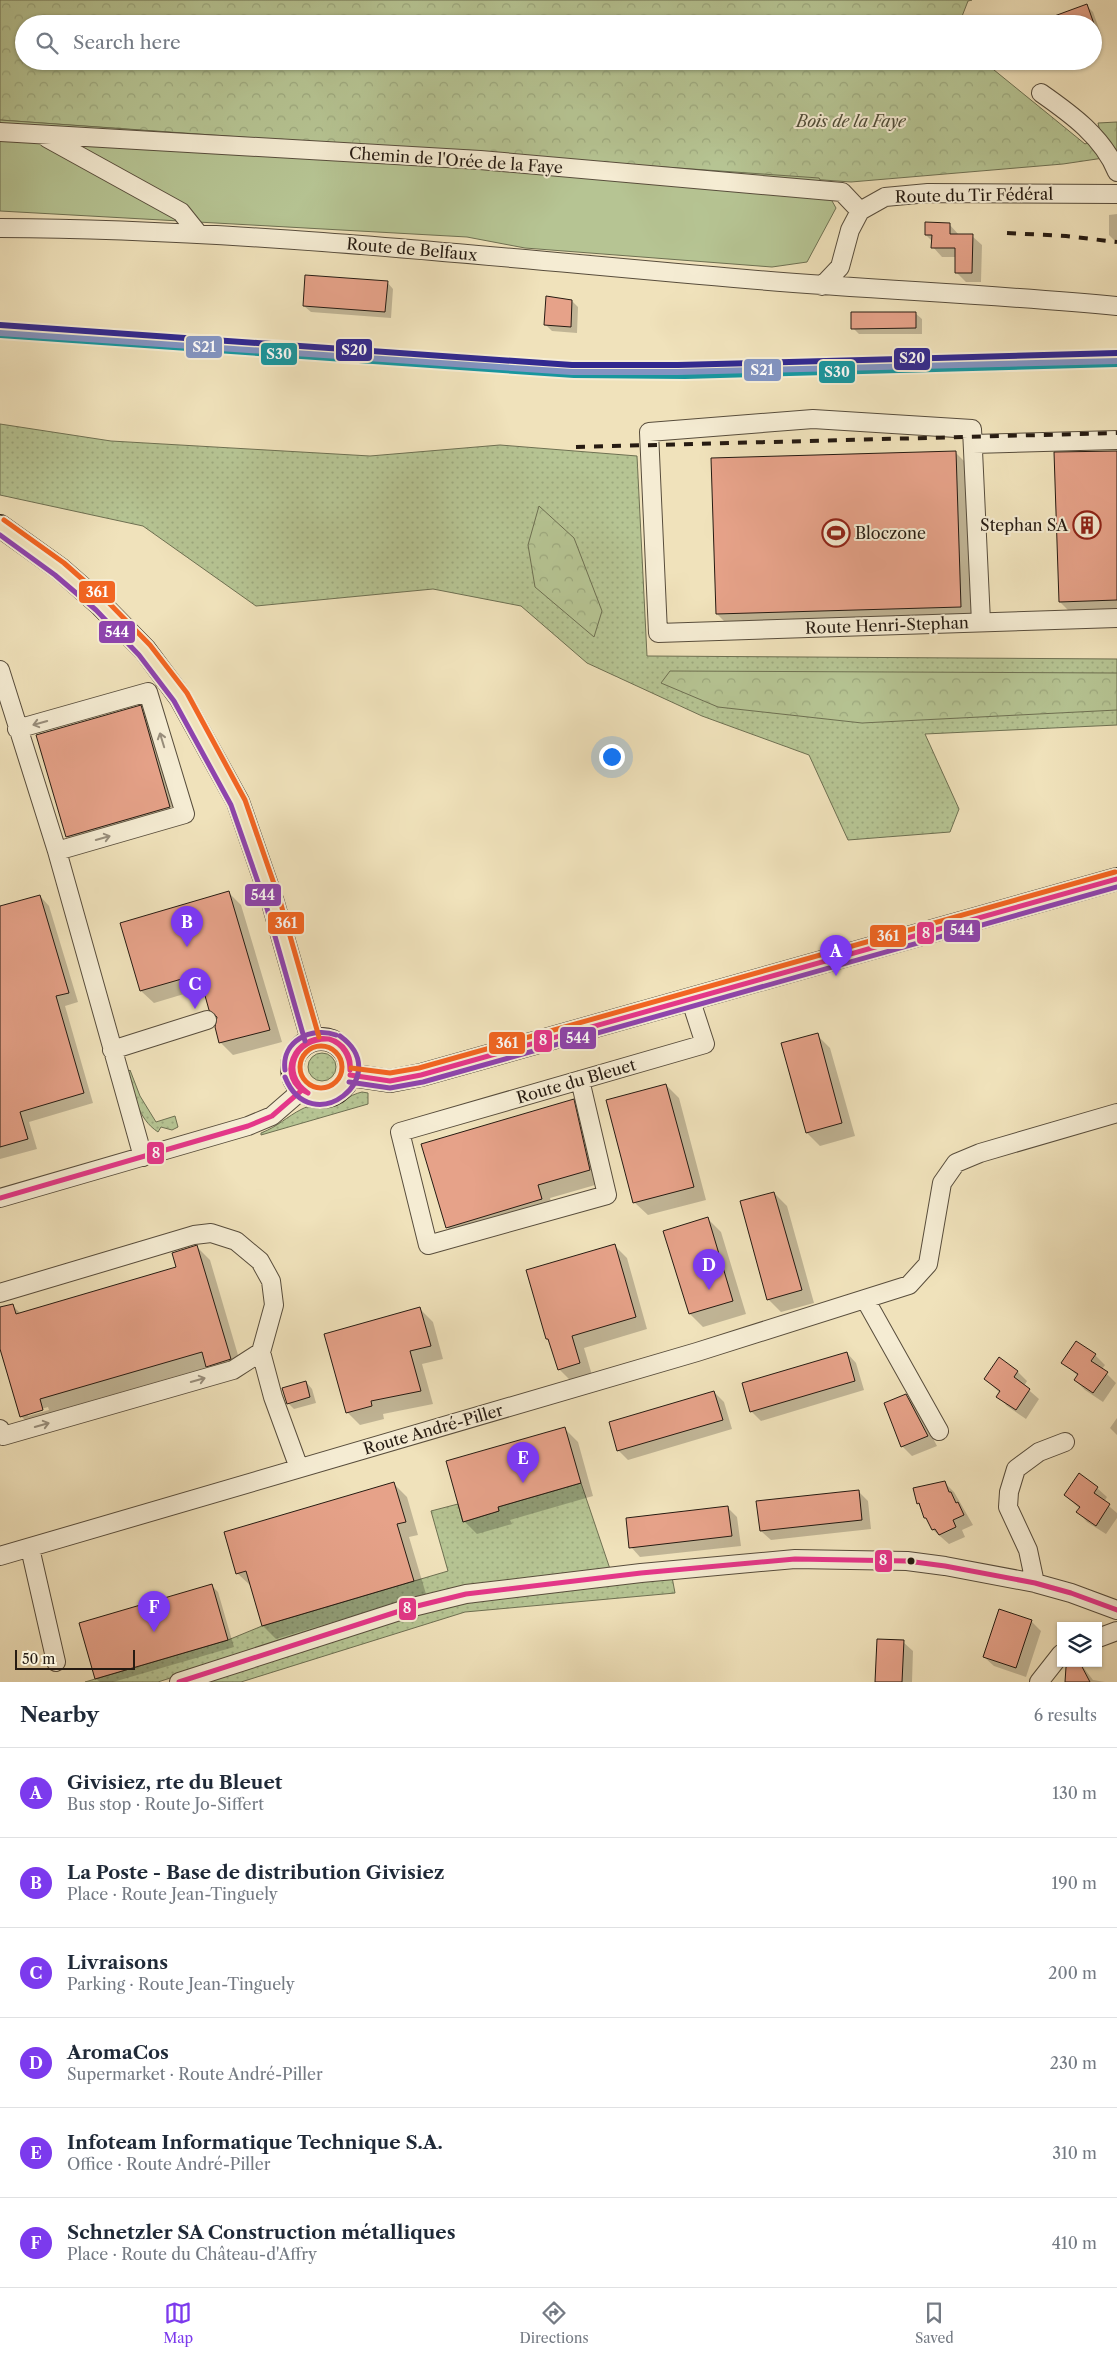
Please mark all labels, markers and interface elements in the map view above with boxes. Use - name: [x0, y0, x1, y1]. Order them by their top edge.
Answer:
- search box: [15, 15, 1102, 70]
- icon: search: [33, 29, 61, 57]
- text: Search here: [73, 31, 181, 54]
- park label: Bois de la Faye: [794, 111, 907, 131]
- street label: Chemin de l'Orée de la Faye: [349, 143, 564, 177]
- street label: Route du Tir Fédéral: [895, 184, 1053, 206]
- street label: Route de Belfaux: [346, 233, 479, 265]
- line badge: S21: [185, 335, 223, 359]
- text: S21: [192, 338, 216, 356]
- line badge: S20: [335, 338, 373, 362]
- text: S20: [341, 341, 367, 359]
- line badge: S30: [260, 342, 298, 366]
- text: S30: [266, 345, 292, 363]
- line badge: S20: [893, 347, 931, 371]
- text: S20: [899, 349, 925, 367]
- line badge: S21: [743, 358, 782, 382]
- line badge: S30: [818, 360, 856, 384]
- text: S21: [750, 361, 774, 379]
- text: S30: [824, 363, 850, 381]
- building icon: Stephan SA: [1072, 510, 1102, 540]
- place label: Stephan SA: [980, 515, 1069, 535]
- sports icon: Bloczone: [821, 518, 851, 548]
- place label: Bloczone: [855, 523, 926, 543]
- line badge: 361: [78, 580, 116, 604]
- text: 361: [86, 583, 109, 601]
- street label: Route Henri-Stephan: [805, 612, 969, 638]
- line badge: 544: [98, 620, 136, 644]
- text: 544: [105, 623, 129, 641]
- one-way arrow: [32, 718, 48, 728]
- one-way arrow: [157, 732, 167, 748]
- your location: [599, 744, 625, 770]
- one-way arrow: [95, 833, 111, 843]
- line badge: 544: [244, 883, 282, 907]
- text: 544: [251, 886, 275, 904]
- pin: B: [171, 906, 203, 947]
- line badge: 361: [267, 911, 305, 935]
- text: 361: [275, 914, 298, 932]
- line badge: 544: [943, 919, 981, 943]
- line badge: 8: [916, 921, 935, 945]
- text: 544: [950, 921, 974, 939]
- line badge: 361: [869, 924, 907, 948]
- text: 8: [922, 924, 930, 942]
- text: 361: [877, 927, 900, 945]
- pin: A: [820, 935, 852, 976]
- pin: C: [179, 968, 211, 1009]
- line badge: 544: [559, 1026, 597, 1050]
- line badge: 8: [533, 1029, 553, 1053]
- text: 544: [566, 1029, 590, 1047]
- line badge: 361: [488, 1031, 526, 1055]
- text: 8: [539, 1031, 547, 1049]
- text: 361: [496, 1034, 519, 1052]
- street label: Route du Bleuet: [514, 1054, 638, 1108]
- line badge: 8: [146, 1141, 165, 1165]
- text: 8: [152, 1144, 160, 1162]
- pin: D: [693, 1249, 725, 1290]
- one-way arrow: [190, 1375, 206, 1384]
- street label: Route André-Piller: [361, 1399, 505, 1459]
- one-way arrow: [34, 1419, 50, 1429]
- pin: E: [507, 1442, 539, 1483]
- line badge: 8: [874, 1549, 893, 1573]
- text: 8: [879, 1551, 887, 1569]
- unlabelled marker: [906, 1556, 916, 1566]
- pin: F: [138, 1591, 170, 1632]
- line badge: 8: [398, 1597, 417, 1621]
- text: 8: [403, 1599, 411, 1617]
- map controls: [1057, 1622, 1102, 1667]
- button: layers: [1057, 1622, 1102, 1667]
- scale bar: [15, 1647, 135, 1670]
- text: 50 m: [22, 1650, 55, 1668]
- text: Nearby: [20, 1702, 99, 1727]
- text: 6 results: [1034, 1705, 1097, 1725]
- text: Givisiez, rte du Bleuet: [67, 1771, 282, 1794]
- text: A: [30, 1783, 42, 1803]
- text: 130 m: [1052, 1783, 1097, 1803]
- text: Bus stop · Route Jo-Siffert: [67, 1794, 264, 1814]
- text: La Poste - Base de distribution Givisiez: [67, 1861, 445, 1884]
- text: B: [30, 1873, 42, 1893]
- text: 190 m: [1052, 1873, 1097, 1893]
- text: Place · Route Jean-Tinguely: [67, 1884, 278, 1904]
- text: Livraisons: [67, 1951, 168, 1974]
- text: C: [30, 1963, 42, 1983]
- text: 200 m: [1048, 1963, 1097, 1983]
- text: Parking · Route Jean-Tinguely: [67, 1974, 295, 1994]
- text: AromaCos: [67, 2041, 169, 2064]
- text: D: [29, 2053, 43, 2073]
- text: 230 m: [1050, 2053, 1097, 2073]
- text: Supermarket · Route André-Piller: [67, 2064, 323, 2084]
- text: Infoteam Informatique Technique S.A.: [67, 2131, 443, 2154]
- text: E: [30, 2143, 42, 2163]
- text: 310 m: [1052, 2143, 1097, 2163]
- text: Office · Route André-Piller: [67, 2154, 270, 2174]
- text: Schnetzler SA Construction métalliques: [67, 2221, 456, 2244]
- text: F: [31, 2233, 41, 2253]
- text: 410 m: [1052, 2233, 1097, 2253]
- text: Place · Route du Château-d'Affry: [67, 2244, 317, 2264]
- tab: Map: [163, 2299, 193, 2347]
- tab: Directions: [519, 2299, 589, 2347]
- tab: Saved: [915, 2299, 954, 2347]

